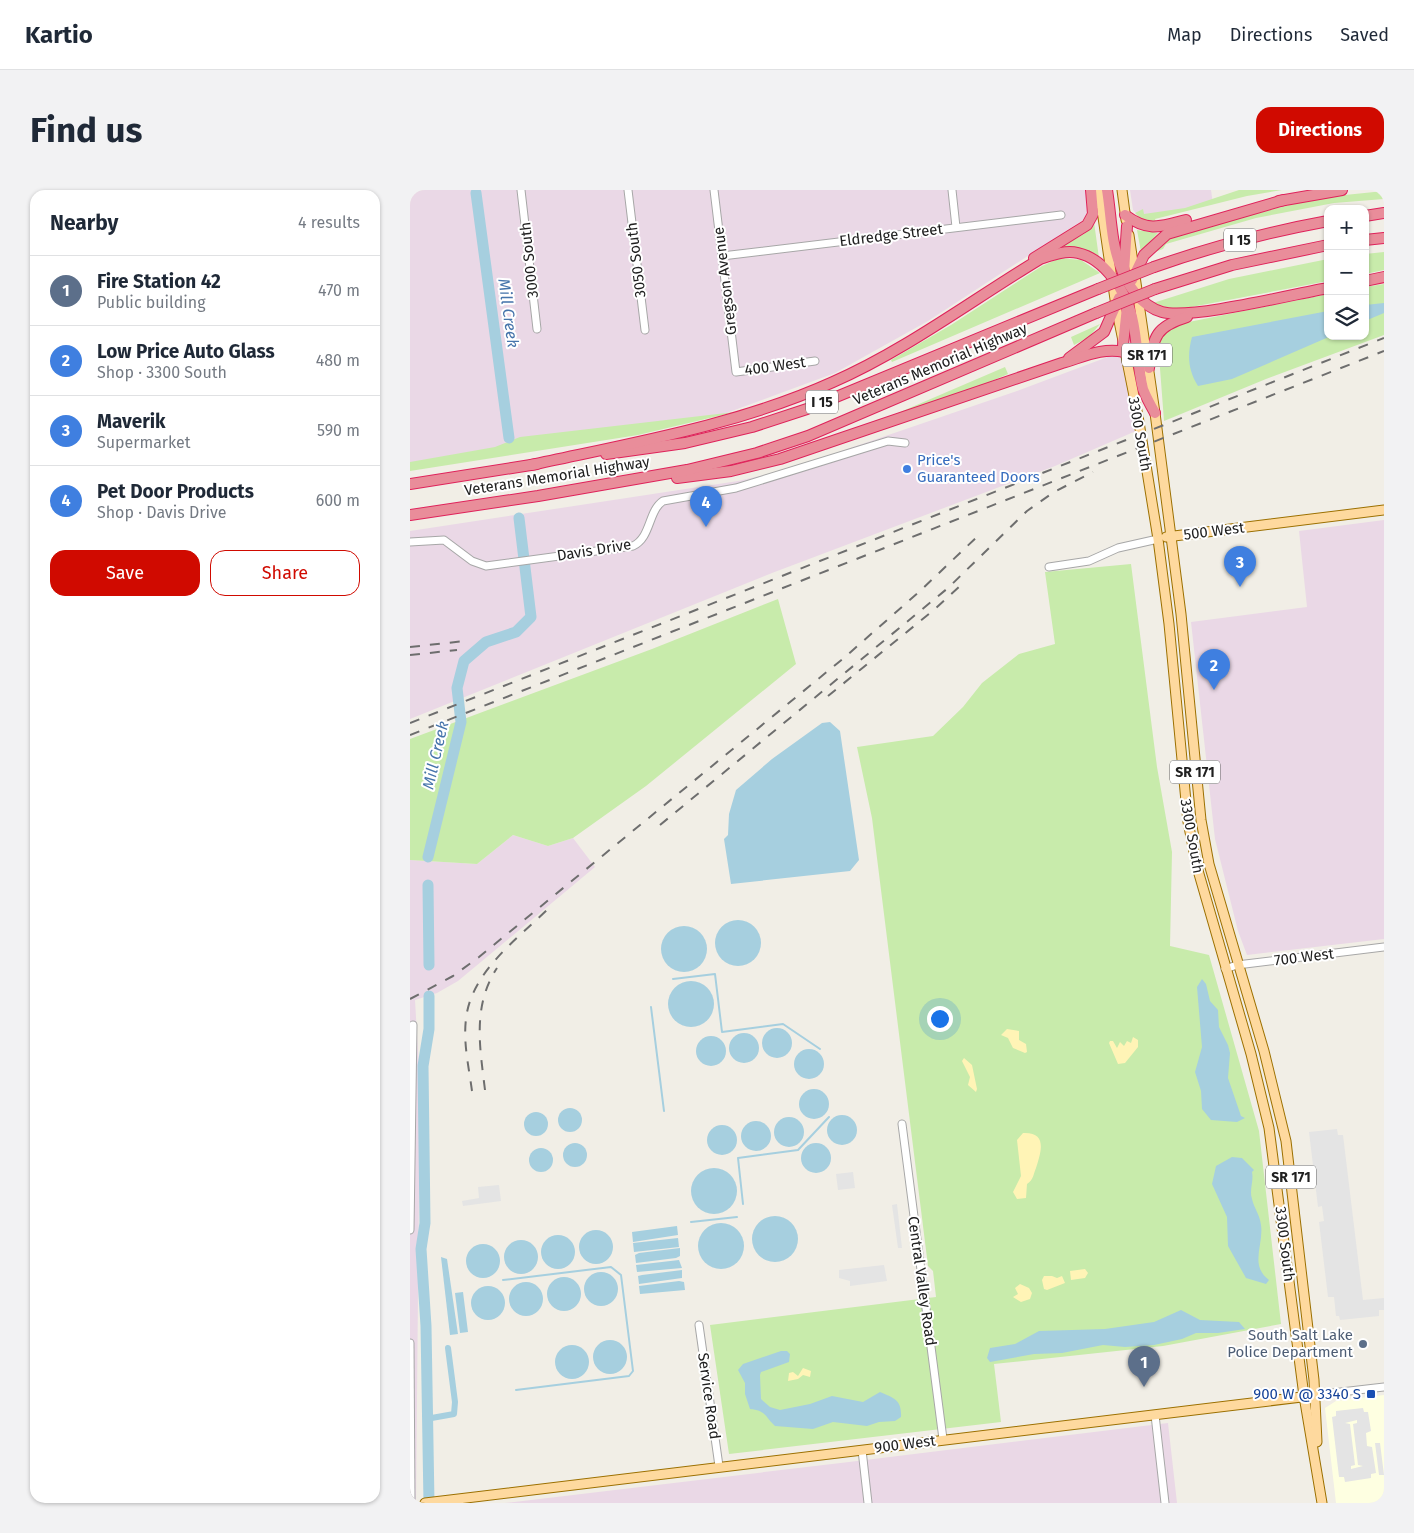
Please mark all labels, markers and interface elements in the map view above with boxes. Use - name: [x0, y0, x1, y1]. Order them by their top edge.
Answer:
- text: Kartio: [25, 21, 93, 49]
- text: Map: [1167, 24, 1202, 46]
- text: Directions: [1230, 24, 1312, 46]
- text: Saved: [1340, 24, 1389, 46]
- button: Directions: [1256, 107, 1384, 153]
- text: Find us: [30, 109, 142, 151]
- map controls: [1324, 205, 1369, 340]
- button: +: [1324, 205, 1369, 250]
- text: Nearby: [50, 210, 118, 236]
- text: 4 results: [298, 213, 360, 232]
- street label: Eldredge Street: [838, 220, 944, 250]
- street label: 3000 South: [516, 221, 542, 299]
- street label: 3050 South: [622, 221, 650, 299]
- street label: Gregson Avenue: [709, 226, 741, 336]
- road number: I 15: [1224, 228, 1256, 252]
- button: −: [1324, 250, 1369, 295]
- text: Fire Station 42: [97, 270, 221, 293]
- water label: Mill Creek: [494, 277, 523, 349]
- text: 1: [62, 281, 70, 300]
- text: 470 m: [318, 281, 360, 300]
- text: Public building: [97, 293, 205, 312]
- button: layers: [1324, 295, 1369, 340]
- street label: Veterans Memorial Highway: [850, 319, 1030, 409]
- text: Low Price Auto Glass: [97, 340, 275, 363]
- road number: SR 171: [1122, 344, 1172, 366]
- text: 2: [62, 351, 70, 370]
- text: 480 m: [316, 351, 360, 370]
- street label: 400 West: [743, 353, 807, 379]
- text: Shop · 3300 South: [97, 363, 227, 382]
- road number: I 15: [806, 390, 838, 413]
- street label: 3300 South: [1125, 395, 1155, 473]
- text: Maverik: [97, 410, 166, 433]
- text: 3: [62, 421, 70, 440]
- text: 590 m: [317, 421, 360, 440]
- text: Supermarket: [97, 433, 191, 452]
- place label: Price's Guaranteed Doors: [917, 451, 1040, 486]
- street label: Veterans Memorial Highway: [463, 452, 652, 500]
- marker: Price's Guaranteed Doors: [901, 463, 913, 475]
- text: Pet Door Products: [97, 480, 254, 503]
- pin: 4: [690, 486, 722, 527]
- text: 4: [61, 491, 71, 510]
- text: 600 m: [316, 491, 360, 510]
- text: Shop · Davis Drive: [97, 503, 227, 522]
- street label: 500 West: [1183, 518, 1246, 544]
- street label: Davis Drive: [555, 535, 633, 565]
- pin: 3: [1224, 546, 1256, 587]
- button: Save: [50, 550, 200, 596]
- button: Share: [210, 550, 360, 596]
- pin: 2: [1198, 649, 1230, 690]
- water label: Mill Creek: [418, 719, 453, 791]
- road number: SR 171: [1170, 760, 1220, 784]
- street label: 3300 South: [1177, 797, 1207, 875]
- street label: 700 West: [1273, 944, 1335, 970]
- your location: [927, 1006, 953, 1032]
- road number: SR 171: [1266, 1166, 1316, 1189]
- street label: 3300 South: [1271, 1205, 1299, 1283]
- street label: Central Valley Road: [904, 1215, 940, 1347]
- place label: South Salt Lake Police Department: [1227, 1326, 1354, 1361]
- marker: South Salt Lake Police Department: [1357, 1338, 1369, 1350]
- pin: 1: [1128, 1346, 1160, 1387]
- street label: Service Road: [694, 1351, 724, 1441]
- place label: 900 W @ 3340 S: [1253, 1385, 1361, 1403]
- marker: 900 W @ 3340 S: [1365, 1388, 1377, 1400]
- street label: 900 West: [873, 1431, 937, 1457]

